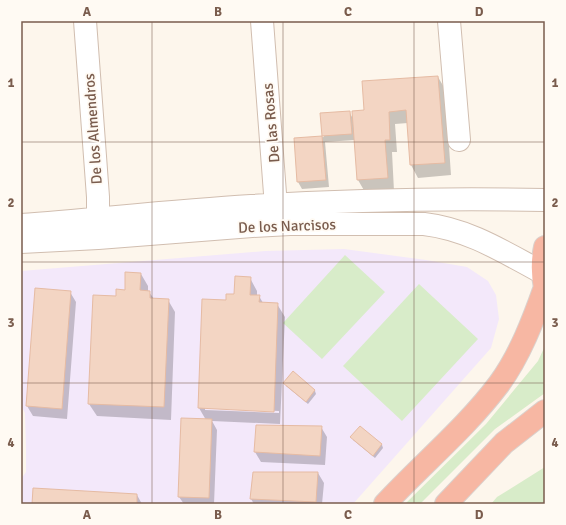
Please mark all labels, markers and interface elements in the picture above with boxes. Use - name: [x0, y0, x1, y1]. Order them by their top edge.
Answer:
- text: A: [83, 4, 92, 20]
- text: B: [214, 4, 222, 20]
- text: C: [344, 4, 352, 20]
- text: D: [475, 4, 484, 20]
- street label: De los Almendros: [80, 73, 106, 185]
- text: 1: [7, 75, 15, 91]
- text: 1: [551, 75, 559, 91]
- street label: De las Rosas: [259, 82, 283, 164]
- text: 2: [7, 195, 15, 211]
- text: 2: [551, 195, 559, 211]
- street label: De los Narcisos: [238, 215, 337, 237]
- text: 3: [7, 315, 15, 331]
- text: 3: [551, 315, 559, 331]
- text: 4: [7, 435, 15, 451]
- text: 4: [551, 435, 559, 451]
- text: A: [83, 507, 92, 523]
- text: B: [214, 507, 222, 523]
- text: C: [344, 507, 352, 523]
- text: D: [475, 507, 484, 523]

